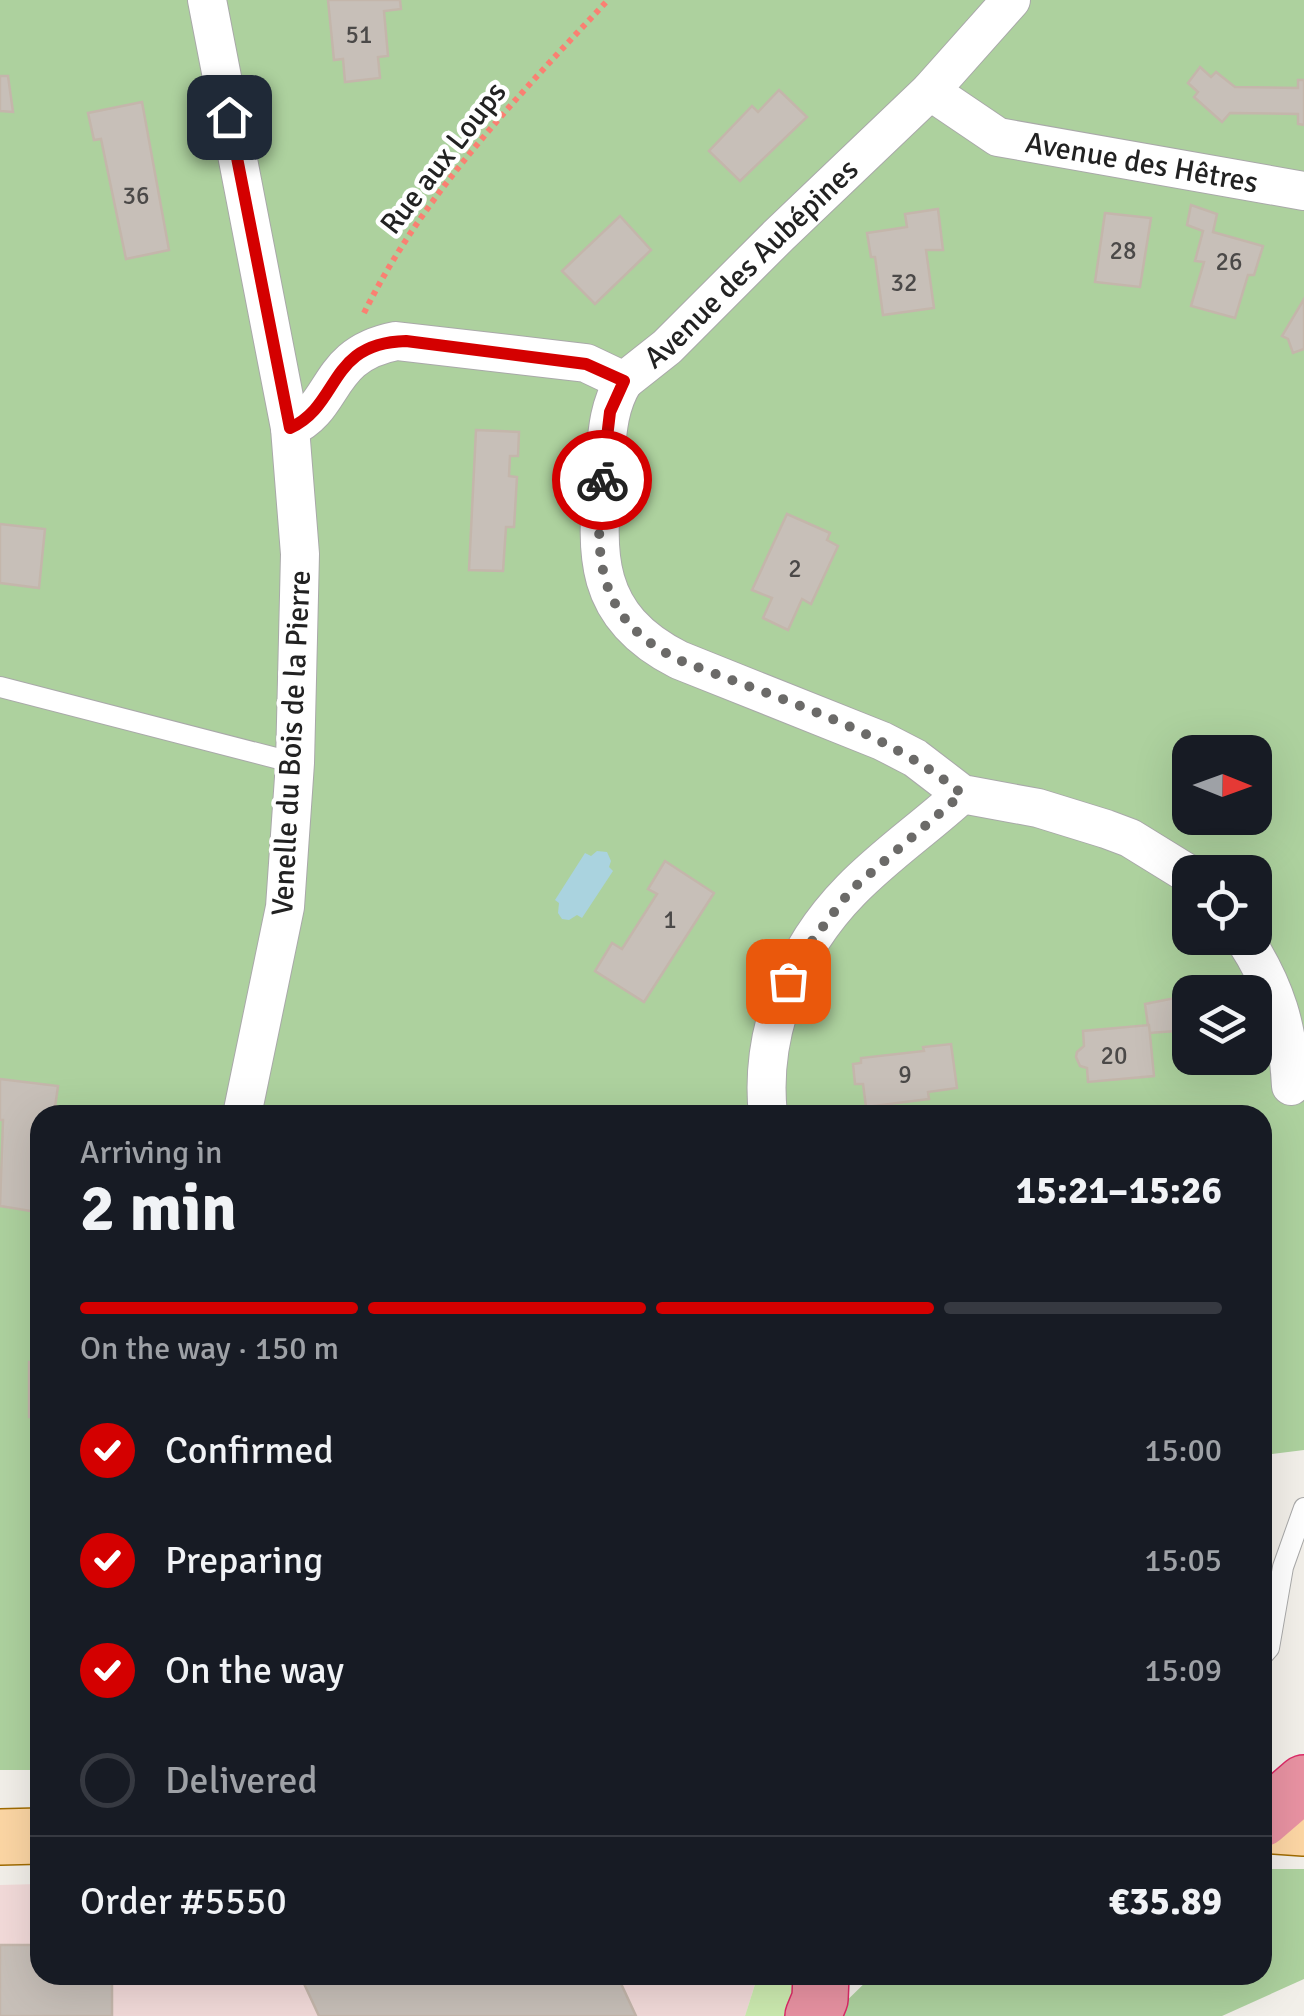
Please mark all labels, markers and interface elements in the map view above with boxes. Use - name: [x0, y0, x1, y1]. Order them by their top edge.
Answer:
- house number: 51: [345, 19, 373, 50]
- pin: [187, 75, 272, 160]
- street label: Rue aux Loups: [372, 75, 514, 242]
- icon: home: [202, 90, 257, 145]
- street label: Avenue des Hêtres: [1022, 124, 1261, 202]
- street label: Avenue des Aubépines: [637, 151, 866, 377]
- house number: 36: [122, 180, 150, 211]
- house number: 28: [1109, 235, 1137, 266]
- house number: 26: [1215, 246, 1243, 277]
- house number: 32: [890, 267, 918, 298]
- courier: [552, 430, 652, 530]
- icon: bike: [575, 453, 630, 508]
- house number: 2: [788, 553, 802, 584]
- street label: Venelle du Bois de la Pierre: [264, 569, 319, 917]
- north arrow: [1172, 735, 1272, 835]
- map controls: [1172, 735, 1272, 1075]
- button: locate: [1172, 855, 1272, 955]
- house number: 1: [663, 904, 677, 935]
- pin: [746, 939, 831, 1024]
- icon: bag: [761, 954, 816, 1009]
- button: layers: [1172, 975, 1272, 1075]
- house number: 20: [1100, 1040, 1128, 1071]
- house number: 9: [898, 1059, 912, 1090]
- text: Arriving in: [80, 1133, 222, 1172]
- text: 15:21–15:26: [1016, 1167, 1222, 1214]
- text: 2 min: [80, 1169, 237, 1249]
- text: On the way · 150 m: [80, 1329, 339, 1368]
- icon: check: [80, 1423, 135, 1478]
- text: Confirmed: [165, 1427, 334, 1474]
- text: 15:00: [1144, 1431, 1222, 1470]
- icon: check: [80, 1533, 135, 1588]
- text: Preparing: [165, 1537, 323, 1584]
- text: 15:05: [1144, 1541, 1222, 1580]
- icon: check: [80, 1643, 135, 1698]
- text: On the way: [165, 1647, 344, 1694]
- text: 15:09: [1144, 1651, 1222, 1690]
- text: Delivered: [165, 1757, 318, 1804]
- text: Order #5550: [80, 1878, 287, 1925]
- text: €35.89: [1109, 1878, 1222, 1925]

